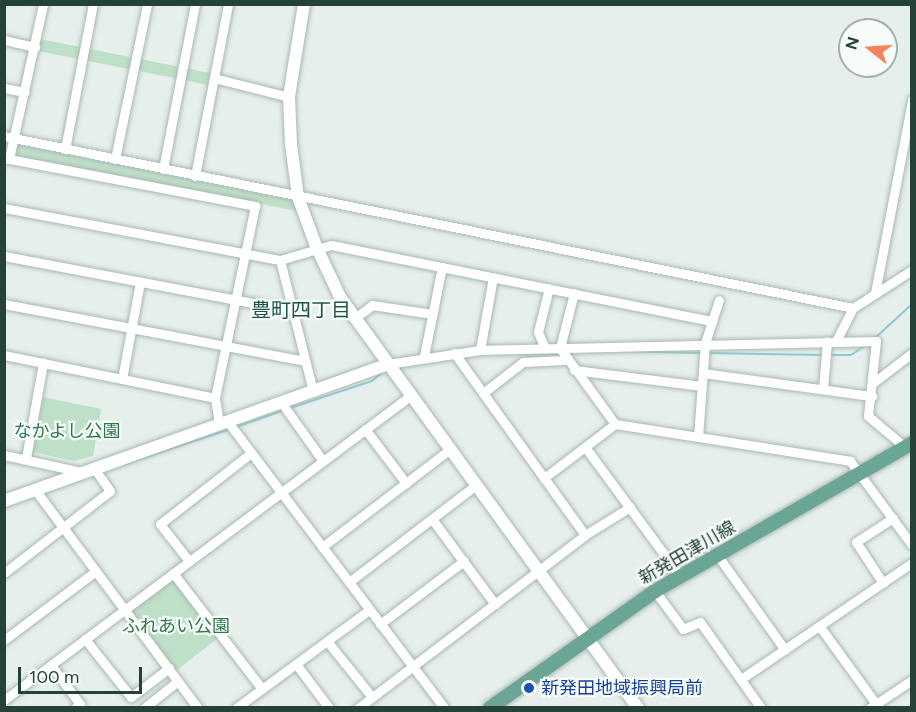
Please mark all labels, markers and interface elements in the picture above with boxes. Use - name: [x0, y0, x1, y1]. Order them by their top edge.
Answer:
- north arrow: [838, 18, 898, 78]
- text: N: [841, 34, 863, 52]
- district label: 豊町四丁目: [251, 298, 351, 322]
- park label: なかよし公園: [13, 420, 121, 442]
- street label: 新発田津川線: [635, 517, 739, 589]
- park label: ふれあい公園: [122, 615, 230, 637]
- scale bar: [21, 655, 146, 693]
- text: 100 m: [29, 666, 79, 688]
- place label: 新発田地域振興局前: [541, 677, 703, 699]
- marker: 新発田地域振興局前: [522, 681, 536, 695]

